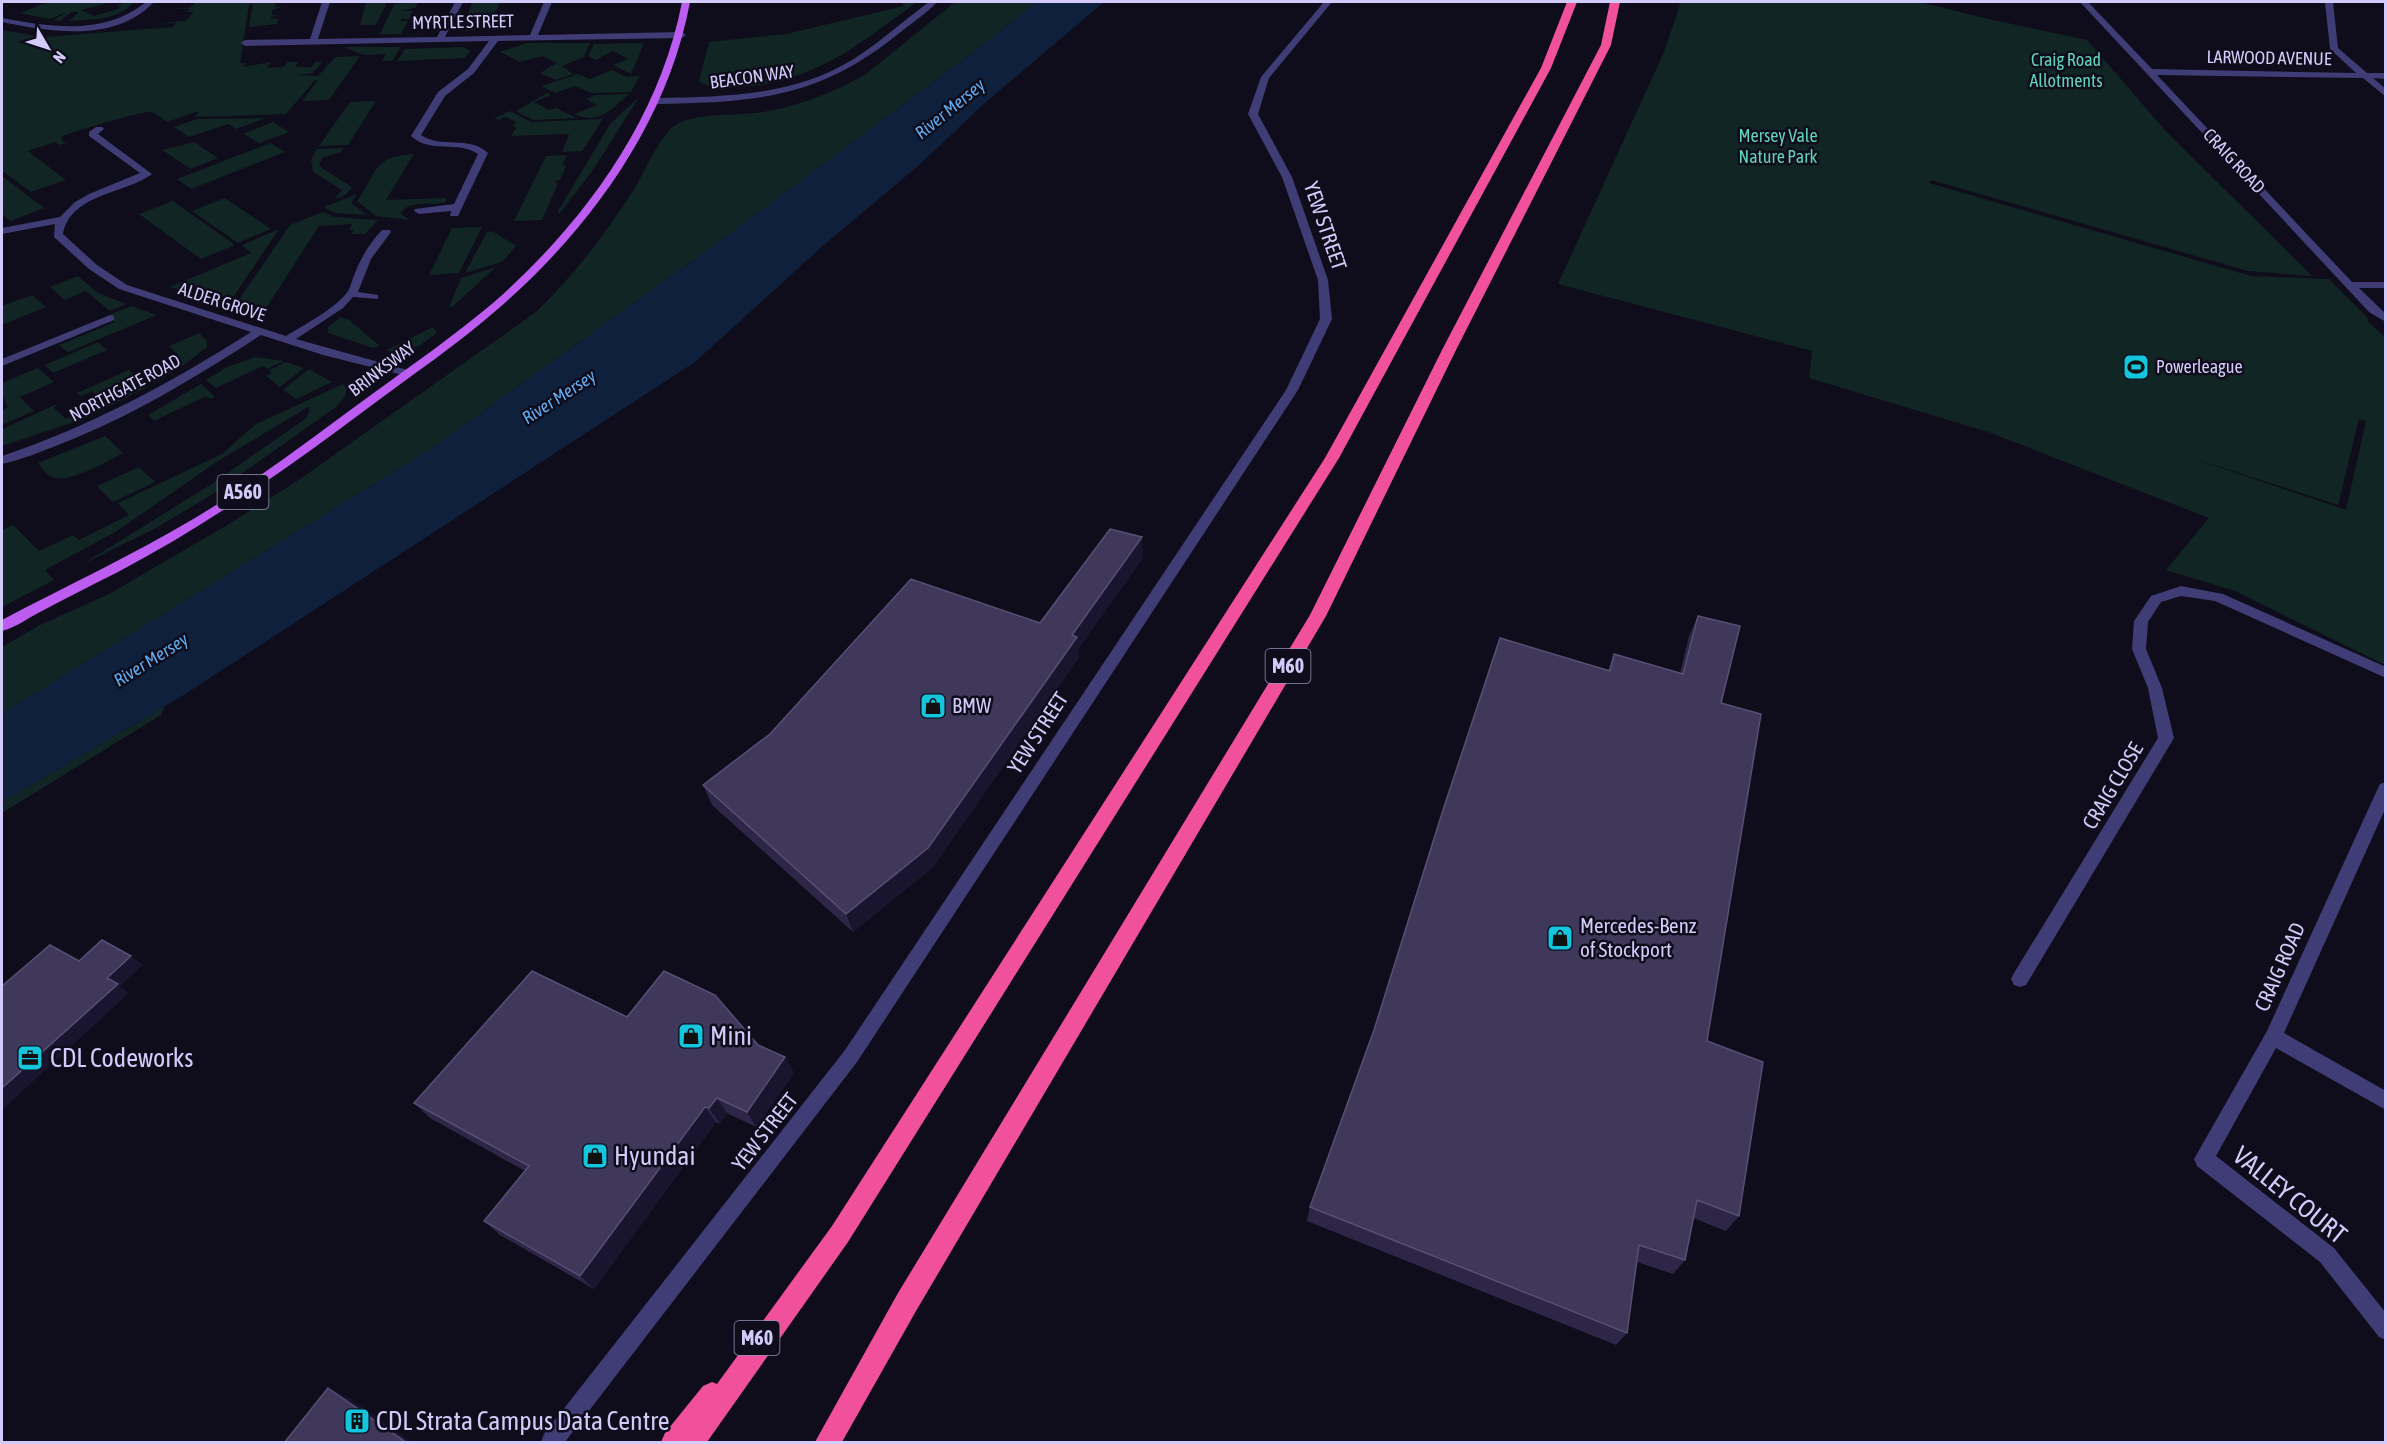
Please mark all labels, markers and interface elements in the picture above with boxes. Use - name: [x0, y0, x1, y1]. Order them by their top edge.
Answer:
- street label: MYRTLE STREET: [412, 10, 514, 33]
- north arrow: [18, 18, 78, 78]
- street label: LARWOOD AVENUE: [2206, 46, 2332, 69]
- text: N: [50, 48, 70, 67]
- park label: Craig Road Allotments: [2029, 49, 2103, 91]
- street label: BEACON WAY: [708, 60, 795, 93]
- water label: River Mersey: [911, 74, 989, 143]
- street label: CRAIG ROAD: [2199, 124, 2270, 197]
- park label: Mersey Vale Nature Park: [1738, 125, 1818, 167]
- street label: YEW STREET: [1300, 178, 1352, 273]
- street label: ALDER GROVE: [176, 278, 269, 326]
- street label: BRINKSWAY: [344, 337, 419, 400]
- street label: NORTHGATE ROAD: [66, 350, 184, 426]
- sports icon: Powerleague: [2121, 352, 2151, 382]
- place label: Powerleague: [2156, 356, 2243, 377]
- water label: River Mersey: [518, 365, 600, 428]
- road number: A560: [218, 475, 268, 509]
- water label: River Mersey: [110, 628, 192, 691]
- road number: M60: [1266, 649, 1310, 683]
- street label: YEW STREET: [1002, 687, 1072, 778]
- shop icon: BMW: [918, 691, 948, 721]
- place label: BMW: [952, 693, 992, 717]
- street label: CRAIG CLOSE: [2077, 738, 2147, 833]
- place label: Mercedes-Benz of Stockport: [1580, 913, 1697, 961]
- street label: CRAIG ROAD: [2249, 919, 2309, 1015]
- shop icon: Mercedes-Benz of Stockport: [1545, 923, 1575, 953]
- shop icon: Mini: [676, 1021, 706, 1051]
- place label: Mini: [710, 1021, 752, 1051]
- office icon: CDL Codeworks: [15, 1043, 45, 1073]
- place label: CDL Codeworks: [50, 1043, 193, 1073]
- street label: YEW STREET: [726, 1088, 802, 1175]
- street label: VALLEY COURT: [2227, 1140, 2353, 1250]
- shop icon: Hyundai: [580, 1141, 610, 1171]
- place label: Hyundai: [614, 1141, 695, 1171]
- road number: M60: [734, 1321, 780, 1355]
- building icon: CDL Strata Campus Data Centre: [342, 1406, 372, 1436]
- place label: CDL Strata Campus Data Centre: [376, 1406, 670, 1436]

